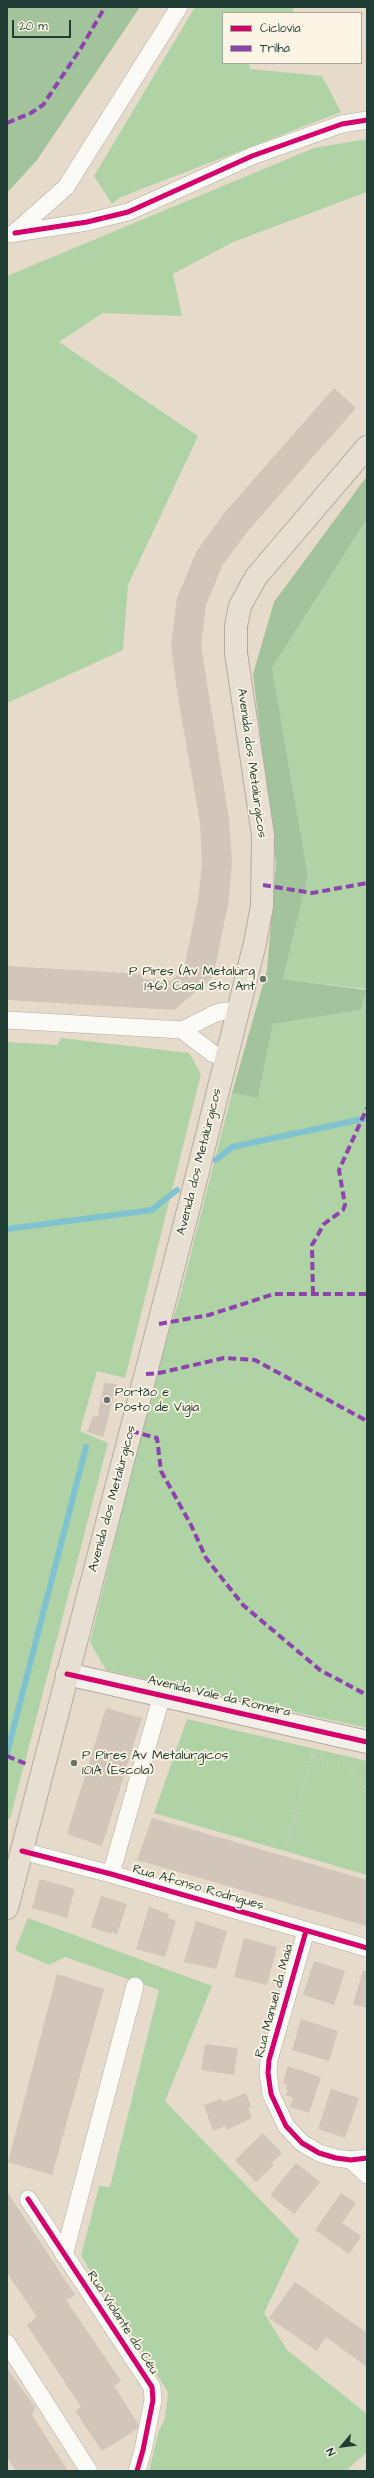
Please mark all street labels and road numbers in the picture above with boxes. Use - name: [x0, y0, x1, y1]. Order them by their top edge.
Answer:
- street label: Avenida dos Metalúrgicos: [233, 687, 269, 839]
- street label: Avenida dos Metalúrgicos: [174, 1087, 226, 1237]
- street label: Avenida dos Metalúrgicos: [86, 1424, 140, 1574]
- street label: Avenida Vale da Romeira: [146, 1673, 292, 1721]
- street label: Rua Afonso Rodrigues: [131, 1862, 265, 1914]
- street label: Rua Manuel da Maia: [252, 1943, 298, 2059]
- street label: Rua Violante do Céu: [83, 2269, 161, 2377]

